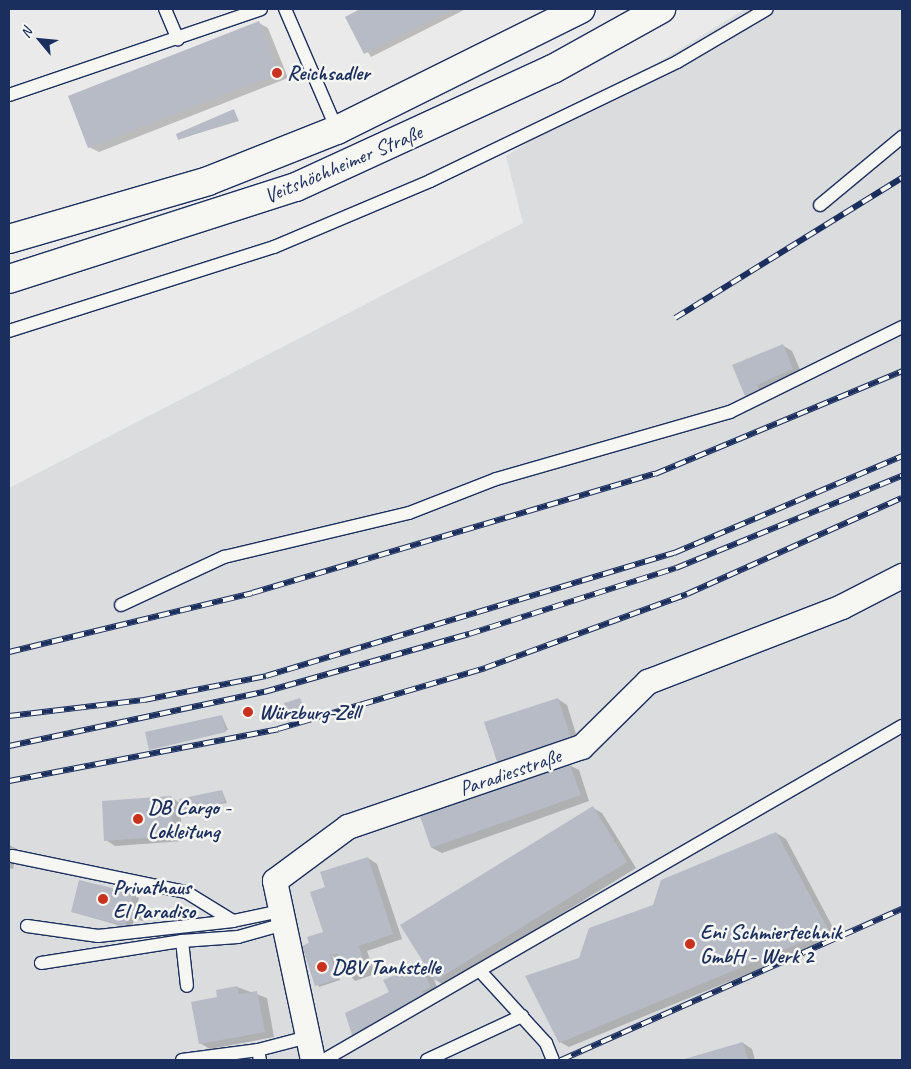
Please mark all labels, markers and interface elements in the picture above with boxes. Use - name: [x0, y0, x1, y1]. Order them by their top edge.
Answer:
- north arrow: [15, 15, 65, 65]
- text: N: [17, 25, 36, 41]
- place label: Reichsadler: [287, 60, 370, 86]
- marker: Reichsadler: [271, 67, 283, 79]
- street label: Veitshöchheimer Straße: [260, 119, 426, 209]
- place label: Würzburg-Zell: [259, 699, 360, 725]
- marker: Würzburg-Zell: [241, 705, 255, 719]
- street label: Paradiesstraße: [456, 743, 564, 801]
- place label: DB Cargo - Lokleitung: [148, 794, 230, 844]
- marker: DB Cargo - Lokleitung: [132, 813, 144, 825]
- place label: Privathaus El Paradiso: [113, 874, 195, 924]
- marker: Privathaus El Paradiso: [97, 893, 109, 905]
- place label: Eni Schmiertechnik GmbH - Werk 2: [700, 919, 842, 969]
- marker: Eni Schmiertechnik GmbH - Werk 2: [684, 938, 696, 950]
- place label: DBV Tankstelle: [332, 954, 440, 980]
- marker: DBV Tankstelle: [316, 961, 328, 973]

